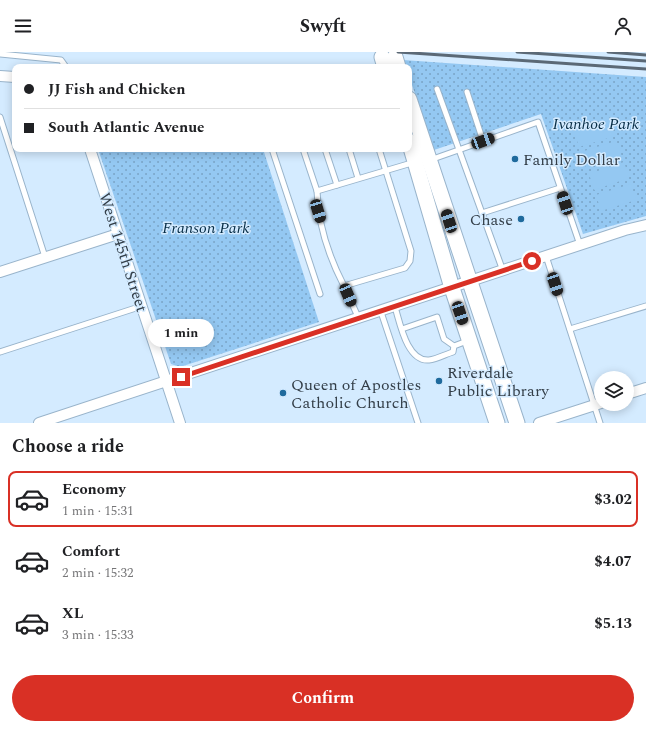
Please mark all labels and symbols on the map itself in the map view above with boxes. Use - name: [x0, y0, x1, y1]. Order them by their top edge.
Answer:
- park label: Ivanhoe Park: [553, 112, 640, 136]
- car: [470, 131, 496, 151]
- place label: Family Dollar: [523, 148, 620, 172]
- marker: Family Dollar: [510, 154, 520, 164]
- street label: West 145th Street: [92, 189, 154, 316]
- car: [556, 190, 574, 216]
- car: [309, 198, 327, 224]
- car: [440, 208, 458, 234]
- place label: Chase: [470, 208, 513, 232]
- marker: Chase: [516, 214, 526, 224]
- park label: Franson Park: [162, 216, 250, 240]
- route start: [523, 252, 541, 270]
- car: [546, 271, 564, 297]
- car: [338, 282, 358, 308]
- car: [450, 300, 470, 326]
- callout: 1 min: [148, 319, 214, 347]
- place label: Riverdale Public Library: [447, 361, 550, 403]
- route end: [172, 368, 190, 386]
- place label: Queen of Apostles Catholic Church: [291, 373, 421, 415]
- marker: Riverdale Public Library: [434, 376, 444, 386]
- marker: Queen of Apostles Catholic Church: [278, 388, 288, 398]

